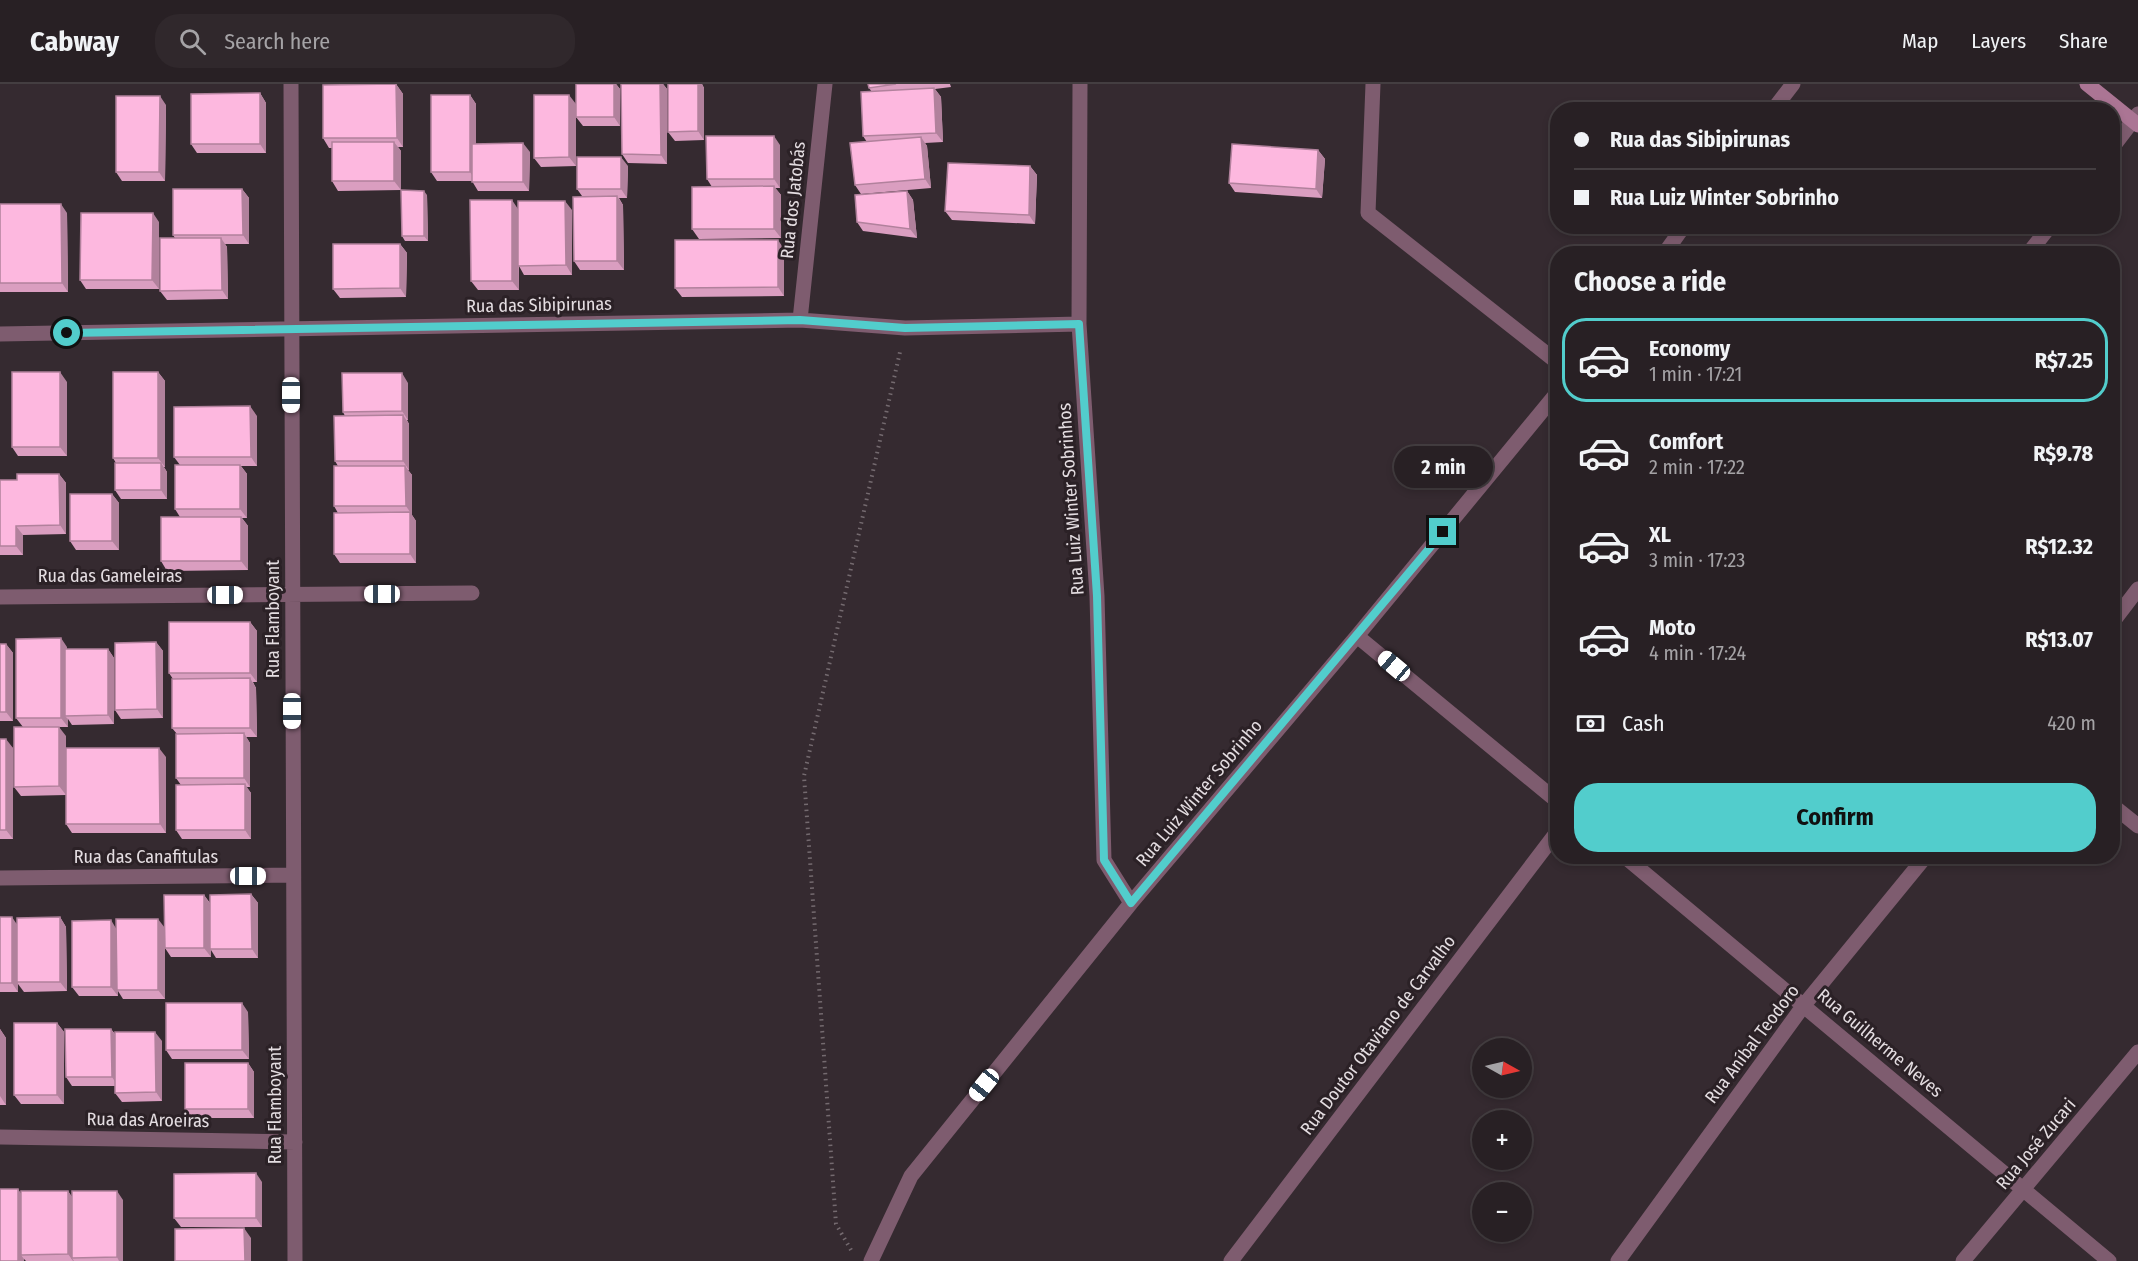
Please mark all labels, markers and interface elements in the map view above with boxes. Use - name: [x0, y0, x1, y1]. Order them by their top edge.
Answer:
- search box: [155, 14, 575, 68]
- text: Cabway: [30, 25, 119, 58]
- icon: search: [176, 25, 209, 58]
- text: Search here: [224, 28, 330, 55]
- text: Map: [1902, 28, 1938, 54]
- text: Layers: [1971, 28, 2026, 54]
- text: Share: [2059, 28, 2108, 54]
- text: Rua das Sibipirunas: [1610, 126, 1790, 153]
- street label: Rua dos Jatobás: [776, 140, 810, 260]
- text: Rua Luiz Winter Sobrinho: [1610, 184, 1839, 211]
- text: Choose a ride: [1574, 266, 1726, 298]
- street label: Rua das Sibipirunas: [466, 293, 612, 317]
- route start: [53, 319, 80, 346]
- icon: car: [1577, 333, 1631, 387]
- text: Economy: [1649, 335, 1730, 362]
- text: R$7.25: [2035, 347, 2093, 374]
- text: 1 min · 17:21: [1649, 362, 1742, 386]
- car: [282, 377, 300, 413]
- street label: Rua Luiz Winter Sobrinhos: [1053, 402, 1089, 596]
- icon: car: [1577, 426, 1631, 480]
- text: Comfort: [1649, 428, 1723, 455]
- text: R$9.78: [2033, 440, 2093, 467]
- callout: 2 min: [1394, 445, 1492, 487]
- text: 2 min: [1421, 455, 1466, 479]
- text: 2 min · 17:22: [1649, 455, 1745, 479]
- route end: [1429, 518, 1456, 545]
- icon: car: [1577, 519, 1631, 573]
- text: XL: [1649, 521, 1671, 548]
- text: R$12.32: [2025, 533, 2093, 560]
- text: 3 min · 17:23: [1649, 548, 1745, 572]
- street label: Rua Flamboyant: [262, 560, 284, 678]
- street label: Rua das Gameleiras: [38, 565, 183, 587]
- car: [364, 585, 400, 603]
- car: [207, 586, 243, 604]
- icon: car: [1577, 612, 1631, 666]
- text: Moto: [1649, 614, 1696, 641]
- text: R$13.07: [2025, 626, 2093, 653]
- text: 4 min · 17:24: [1649, 641, 1746, 665]
- car: [1374, 648, 1414, 684]
- car: [283, 693, 301, 729]
- icon: cash: [1574, 707, 1607, 740]
- text: Cash: [1622, 710, 1665, 737]
- text: 420 m: [2047, 711, 2096, 735]
- street label: Rua Luiz Winter Sobrinho: [1131, 715, 1267, 871]
- button: Confirm: [1574, 783, 2096, 852]
- street label: Rua das Canafitulas: [74, 846, 218, 868]
- car: [230, 867, 266, 885]
- street label: Rua Doutor Otaviano de Carvalho: [1296, 931, 1460, 1139]
- street label: Rua Aníbal Teodoro: [1700, 980, 1804, 1108]
- street label: Rua Guilherme Neves: [1813, 984, 1948, 1102]
- north arrow: [1472, 1038, 1532, 1098]
- map controls: [1472, 1038, 1532, 1242]
- street label: Rua Flamboyant: [264, 1046, 286, 1164]
- car: [966, 1065, 1002, 1105]
- street label: Rua José Zucari: [1992, 1094, 2080, 1194]
- street label: Rua das Aroeiras: [86, 1108, 210, 1132]
- button: +: [1472, 1110, 1532, 1170]
- button: −: [1472, 1182, 1532, 1242]

